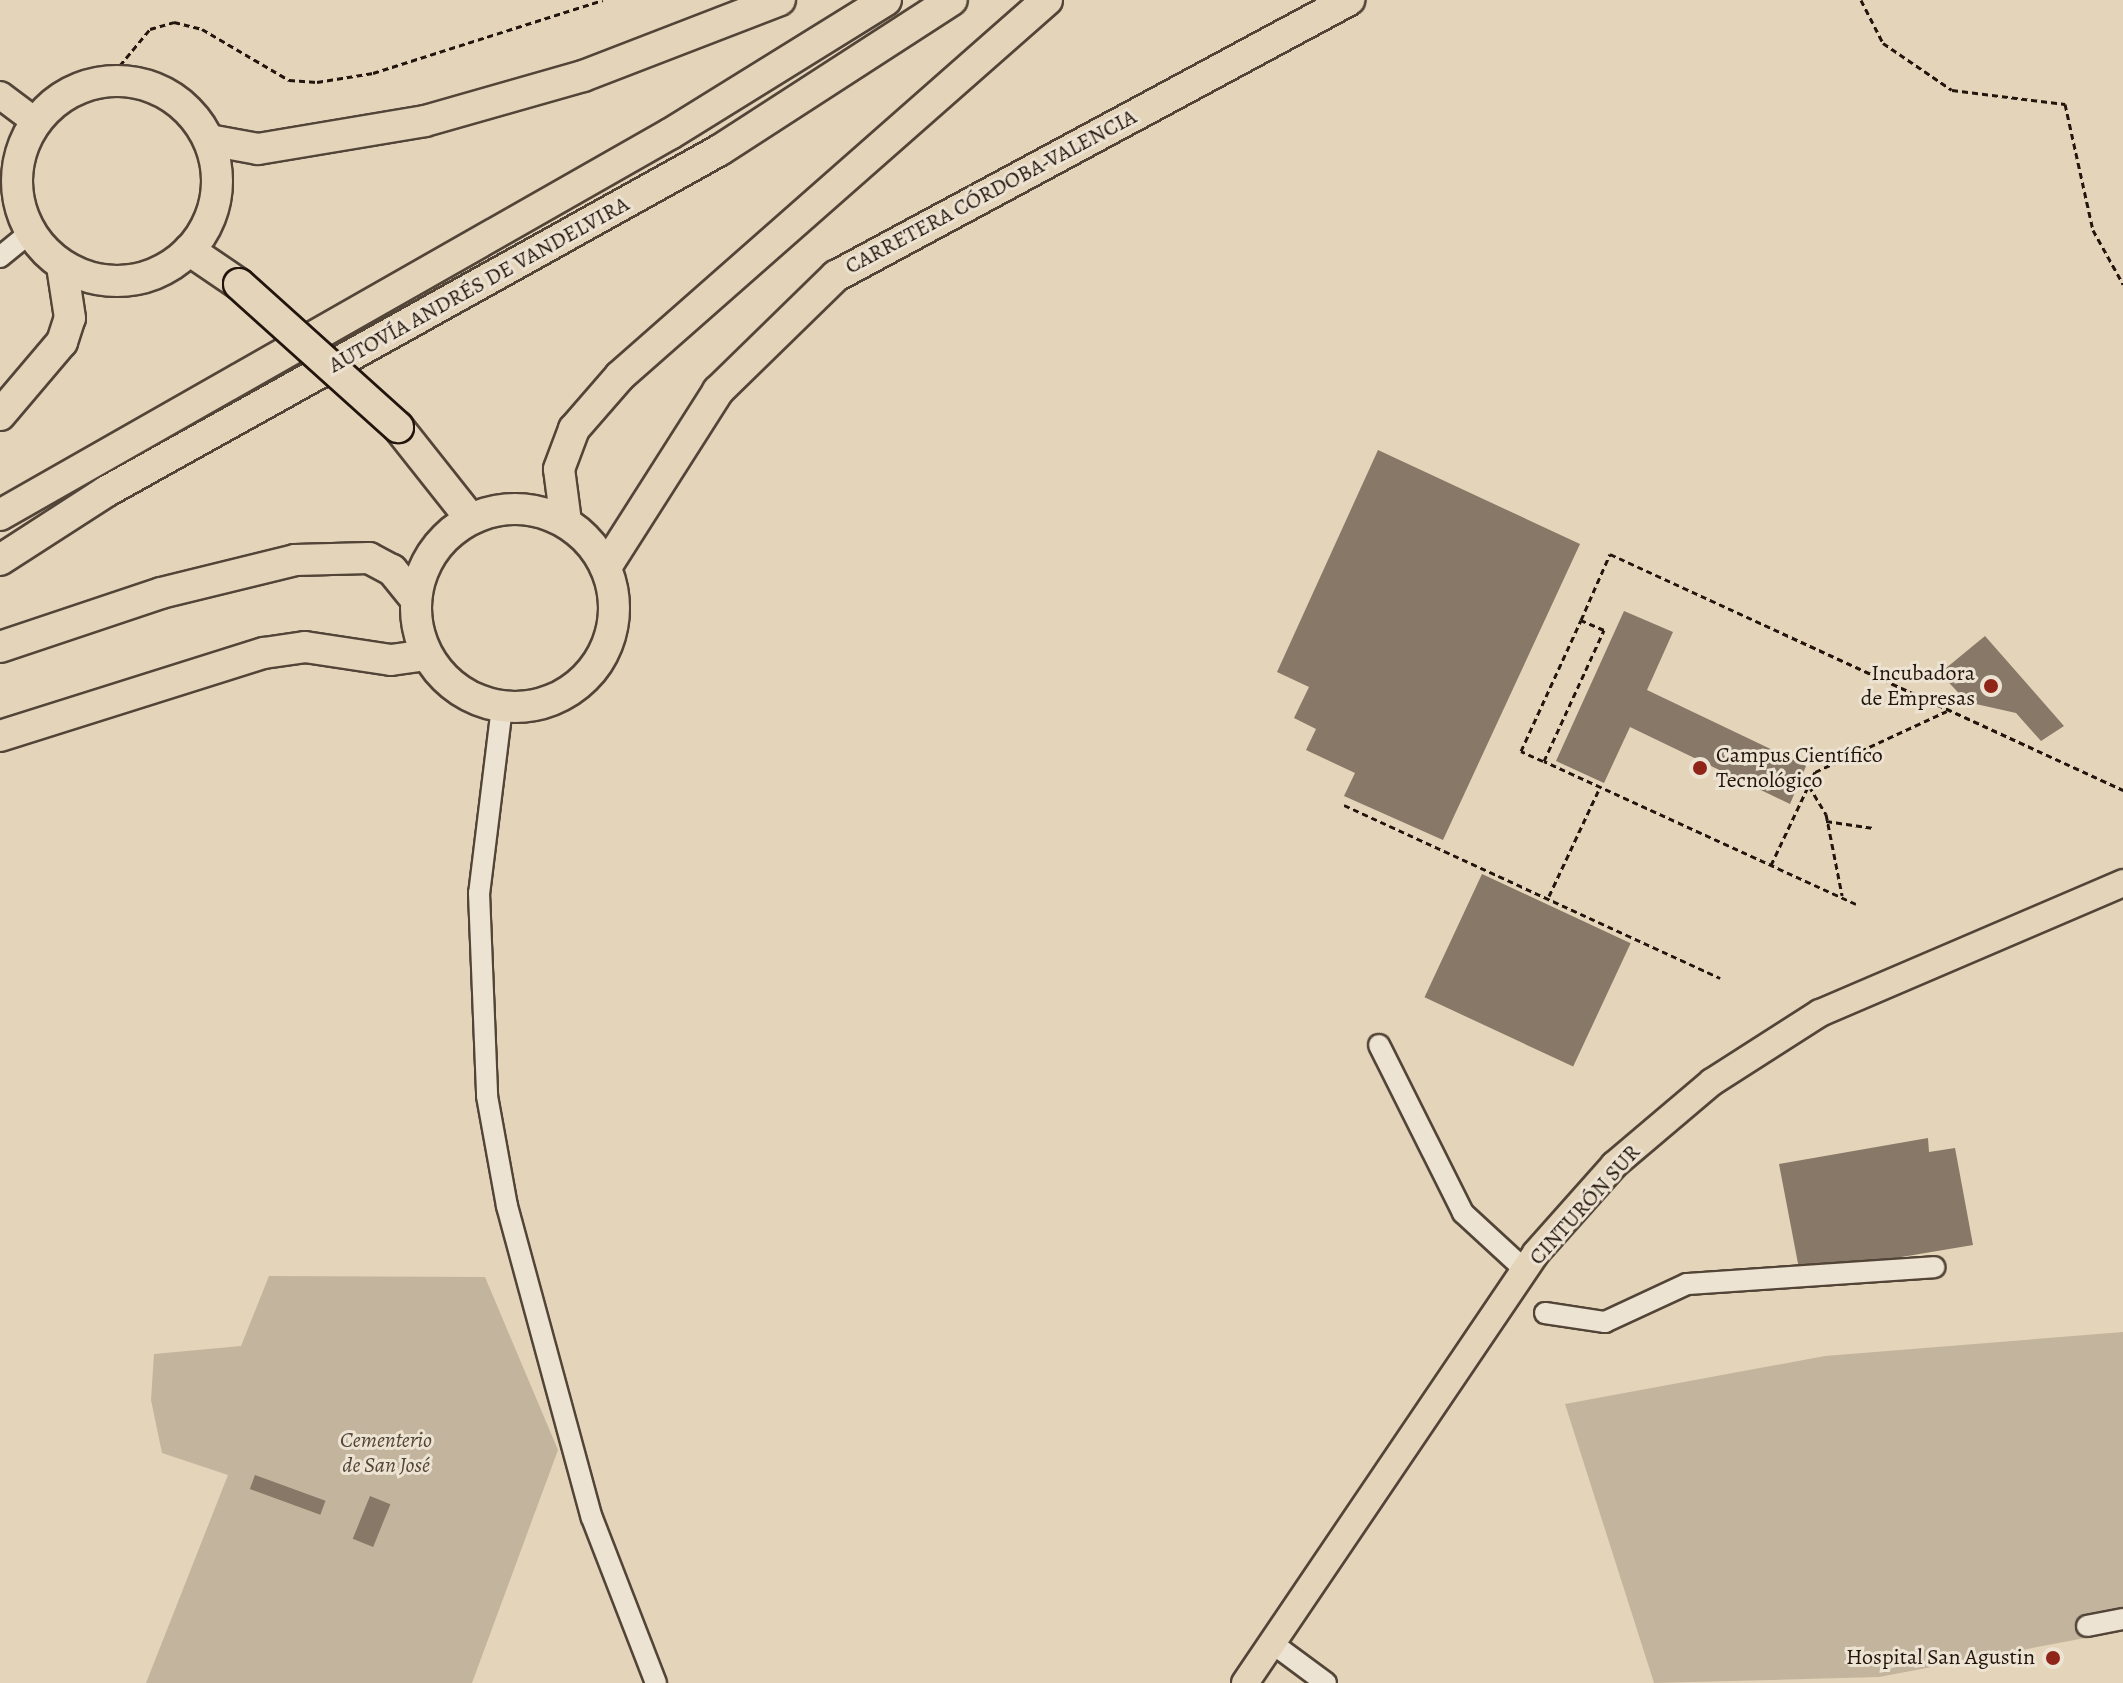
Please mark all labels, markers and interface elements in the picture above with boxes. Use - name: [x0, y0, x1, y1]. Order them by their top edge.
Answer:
- street label: CARRETERA CÓRDOBA-VALENCIA: [841, 104, 1141, 280]
- street label: AUTOVÍA ANDRÉS DE VANDELVIRA: [324, 191, 634, 379]
- place label: Incubadora de Empresas: [1861, 660, 1975, 712]
- marker: Incubadora de Empresas: [1982, 677, 2000, 695]
- place label: Campus Científico Tecnológico: [1716, 742, 1883, 794]
- marker: Campus Científico Tecnológico: [1691, 759, 1709, 777]
- street label: CINTURÓN SUR: [1524, 1139, 1646, 1271]
- park label: Cementerio de San José: [340, 1427, 432, 1478]
- place label: Hospital San Agustin: [1846, 1645, 2035, 1671]
- marker: Hospital San Agustin: [2042, 1647, 2064, 1669]

